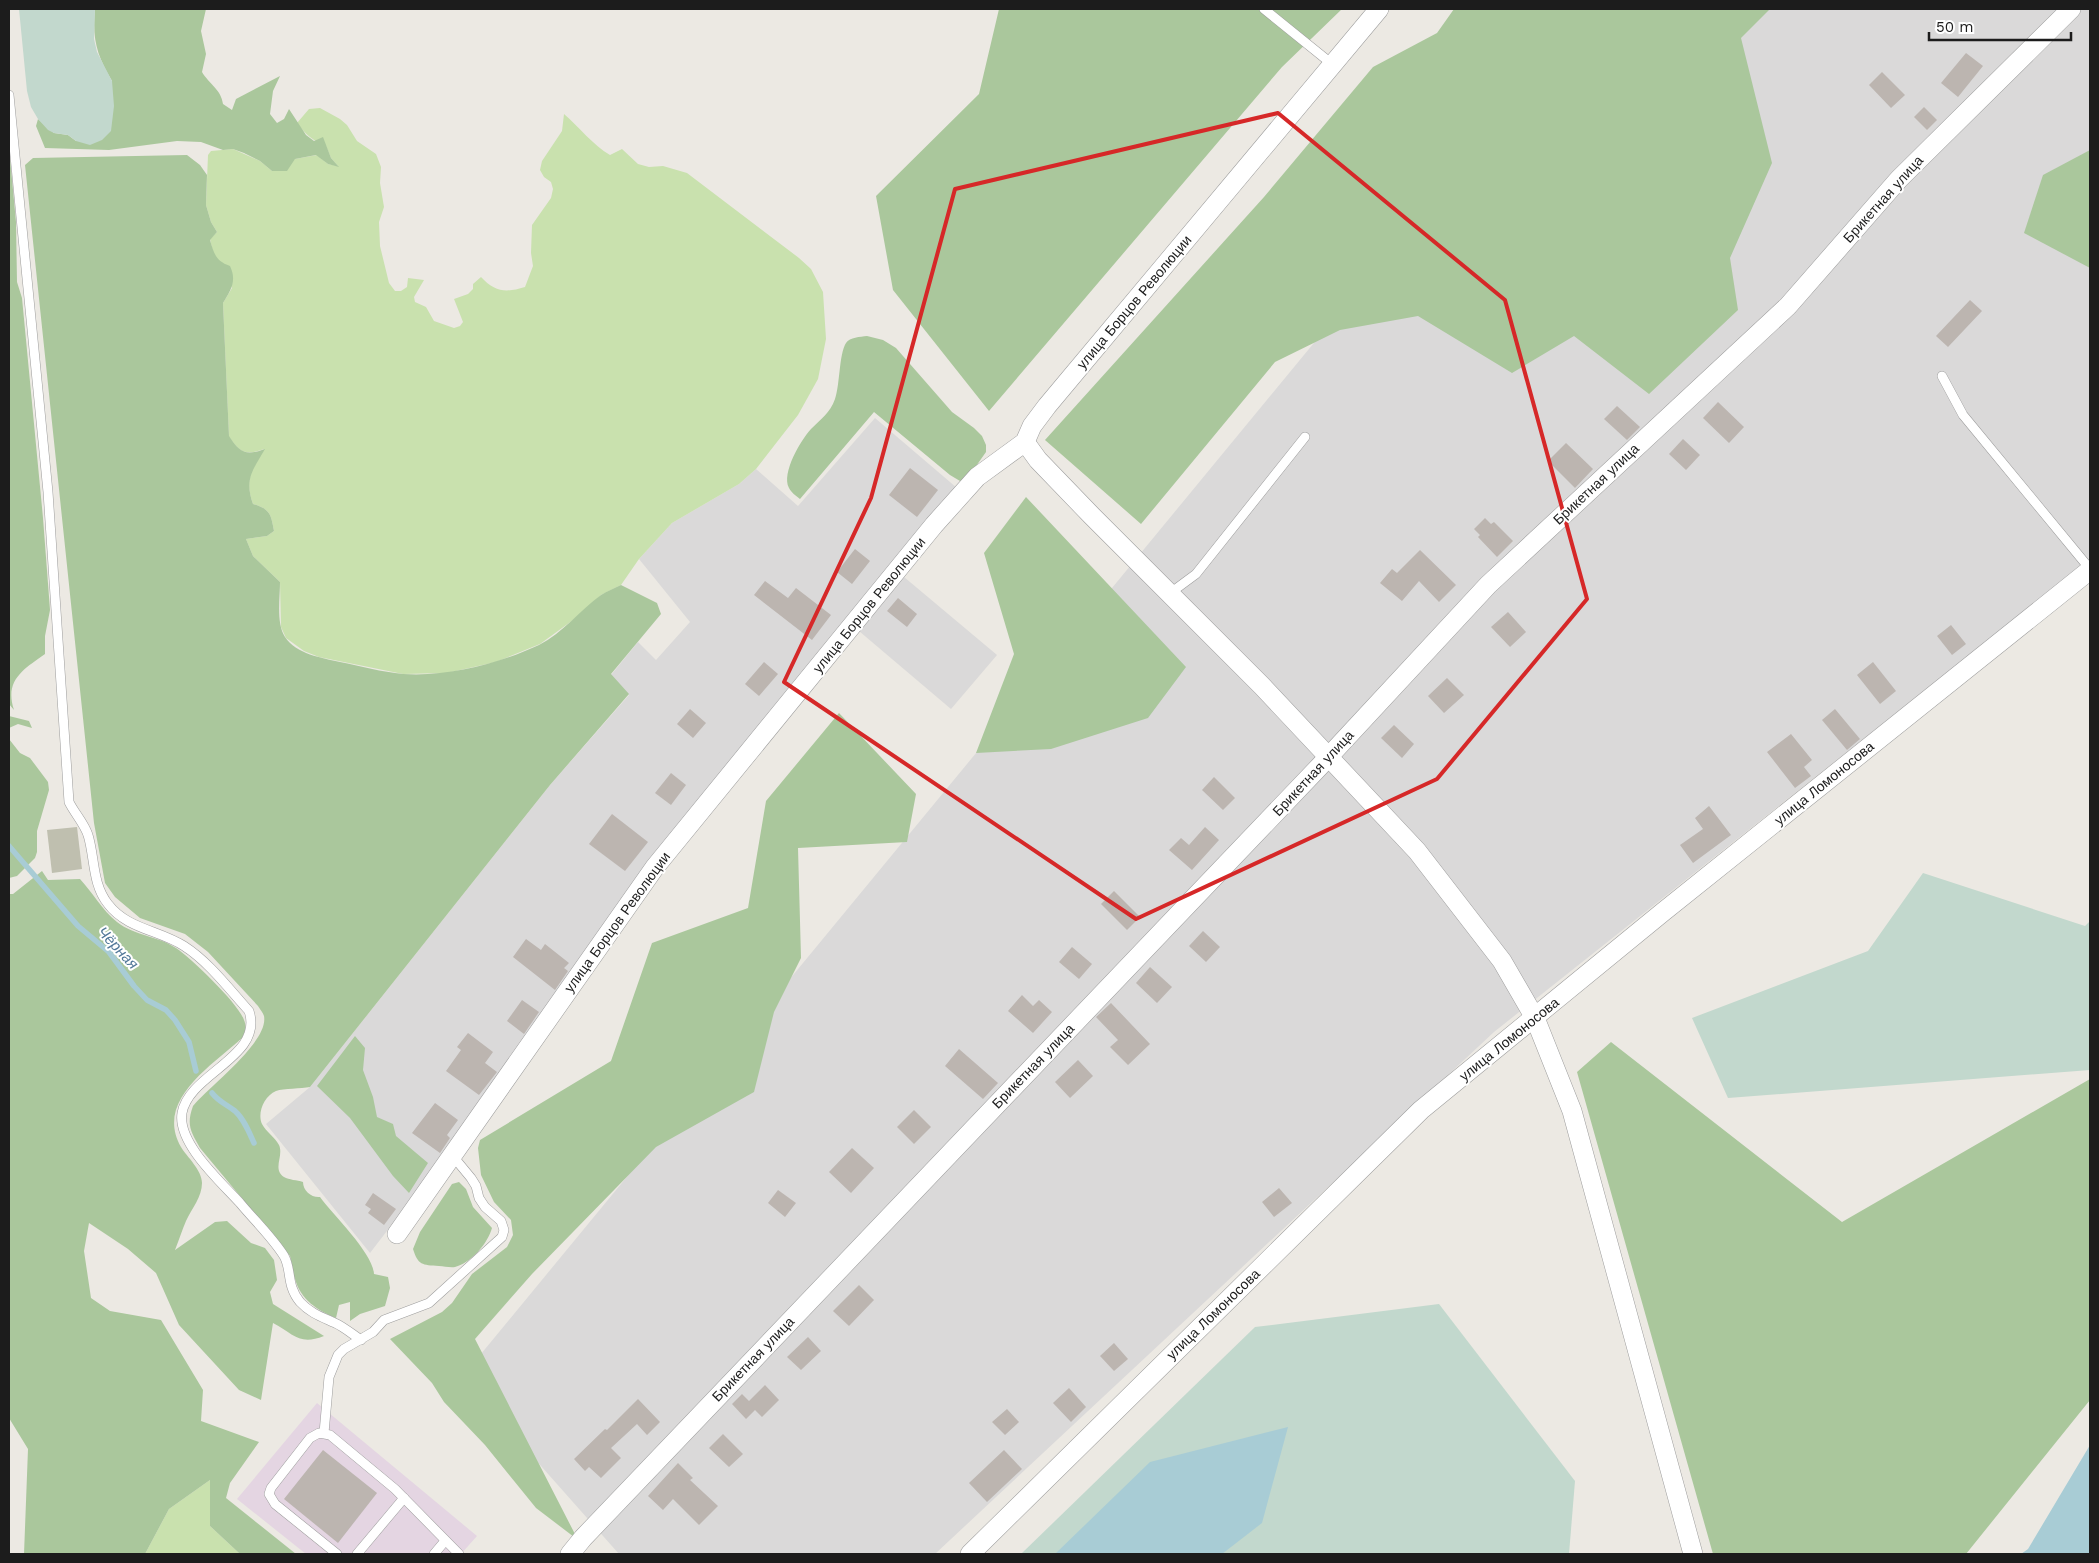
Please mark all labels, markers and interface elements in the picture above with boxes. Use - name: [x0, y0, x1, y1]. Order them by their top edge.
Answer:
- scale bar: [1929, 10, 2072, 42]
- text: 50 m: [1936, 18, 1973, 36]
- street label: Брикетная улица: [1840, 152, 1926, 246]
- street label: улица Борцов Революции: [1073, 232, 1195, 372]
- street label: Брикетная улица: [1550, 440, 1642, 528]
- street label: улица Борцов Революции: [809, 534, 929, 676]
- street label: Брикетная улица: [1269, 727, 1357, 819]
- street label: улица Ломоносова: [1771, 738, 1877, 828]
- street label: улица Борцов Революции: [561, 849, 673, 995]
- water label: Чёрная: [94, 923, 142, 973]
- street label: улица Ломоносова: [1456, 994, 1562, 1084]
- street label: Брикетная улица: [989, 1020, 1078, 1112]
- street label: улица Ломоносова: [1163, 1265, 1263, 1363]
- street label: Брикетная улица: [709, 1313, 798, 1405]

